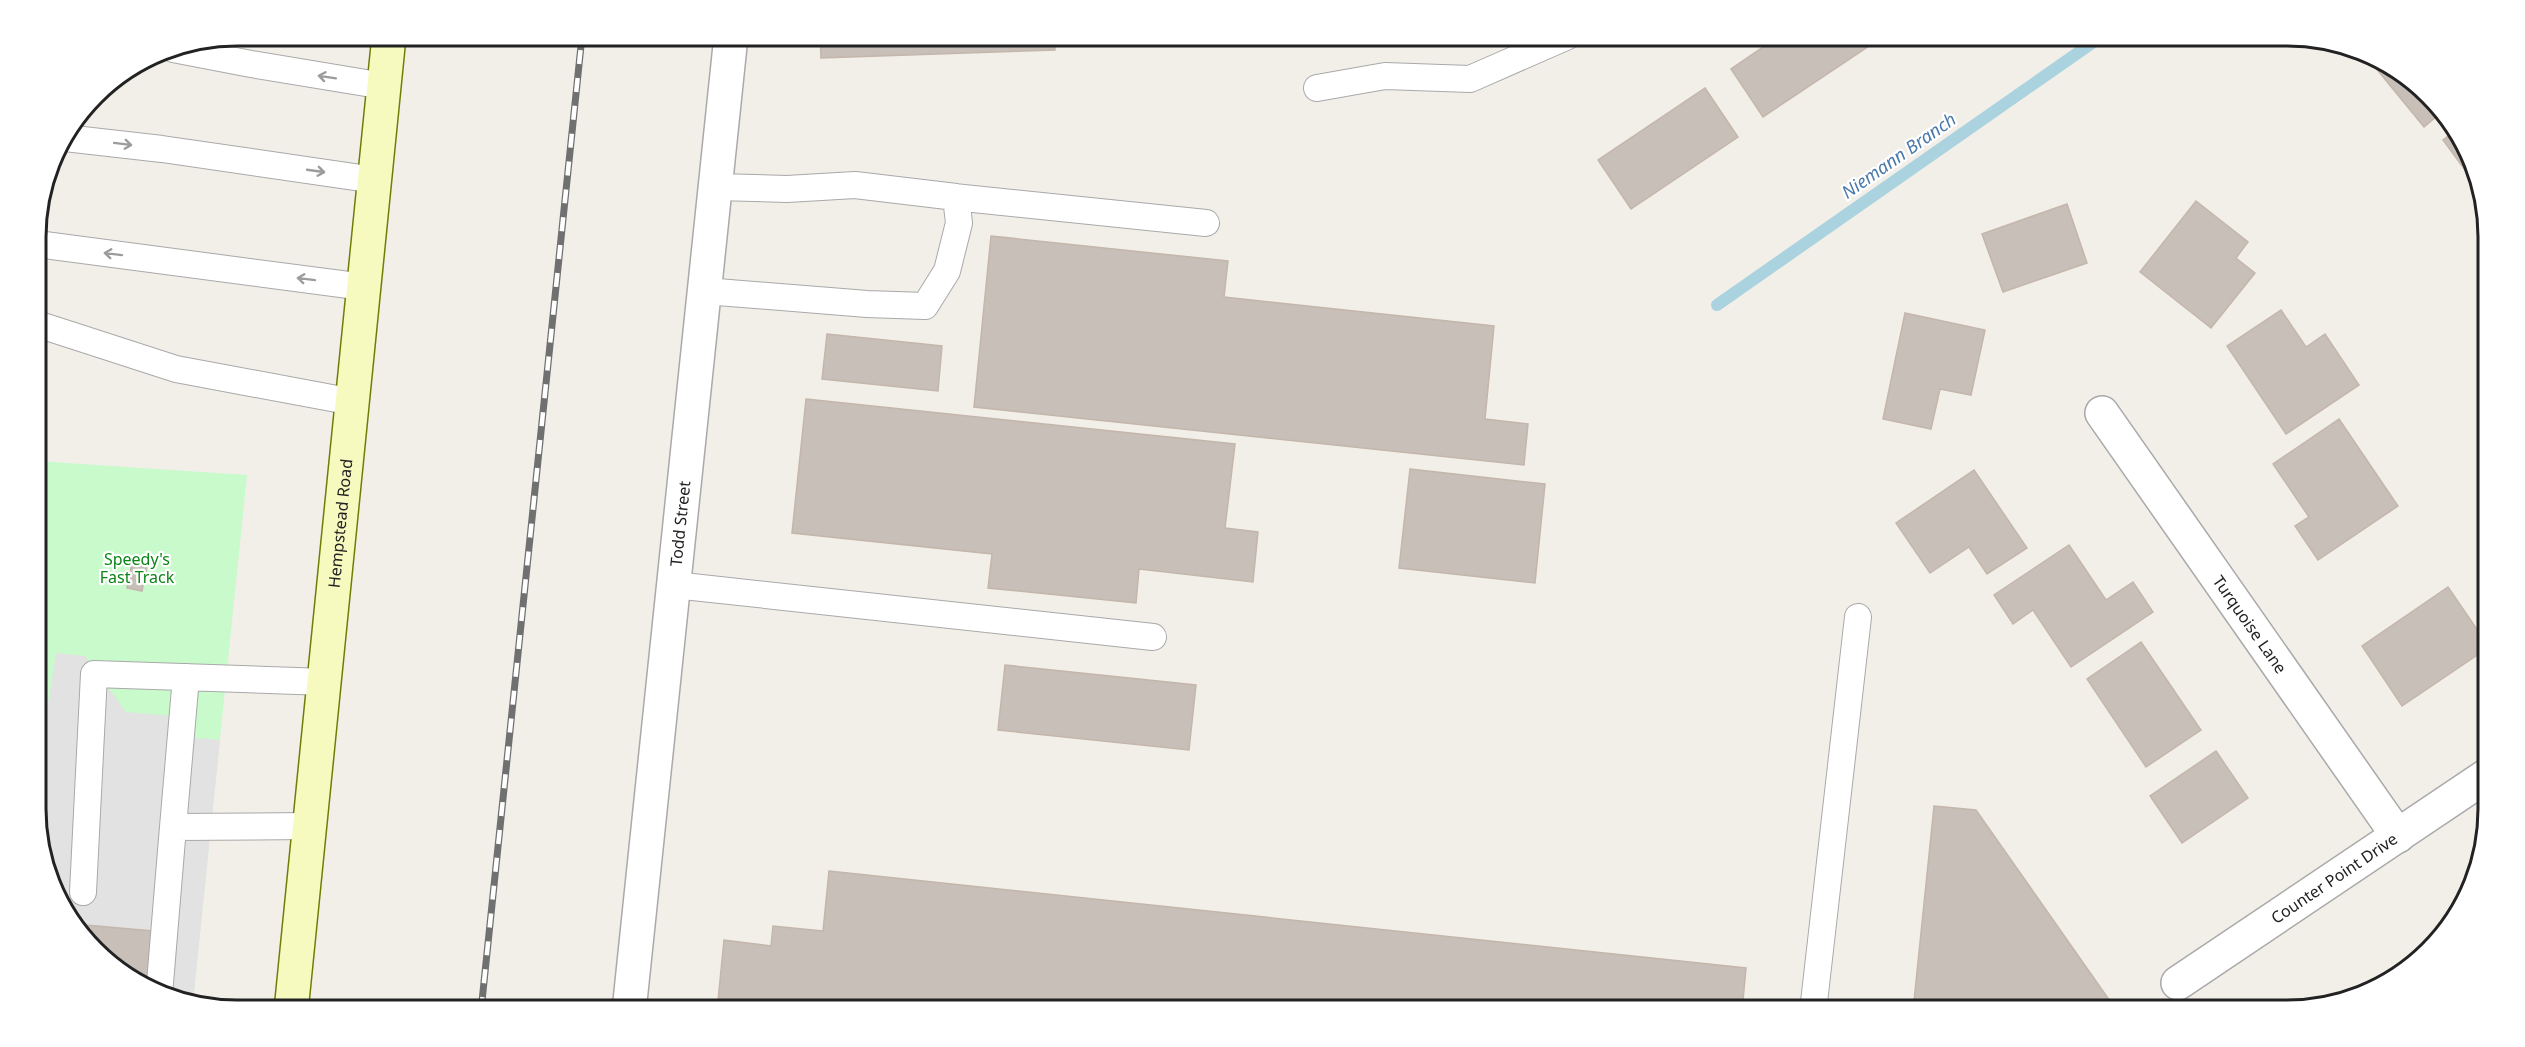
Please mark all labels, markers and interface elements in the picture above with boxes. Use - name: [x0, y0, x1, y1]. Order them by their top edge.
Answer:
- one-way arrow: [317, 71, 337, 82]
- water label: Niemann Branch: [1836, 107, 1960, 204]
- one-way arrow: [113, 139, 132, 150]
- one-way arrow: [306, 166, 325, 177]
- one-way arrow: [104, 249, 123, 260]
- one-way arrow: [297, 274, 317, 285]
- street label: Hempstead Road: [323, 458, 357, 589]
- street label: Todd Street: [665, 480, 695, 568]
- park label: Speedy's Fast Track: [100, 548, 175, 588]
- street label: Turquoise Lane: [2208, 571, 2292, 678]
- street label: Counter Point Drive: [2266, 828, 2402, 929]

